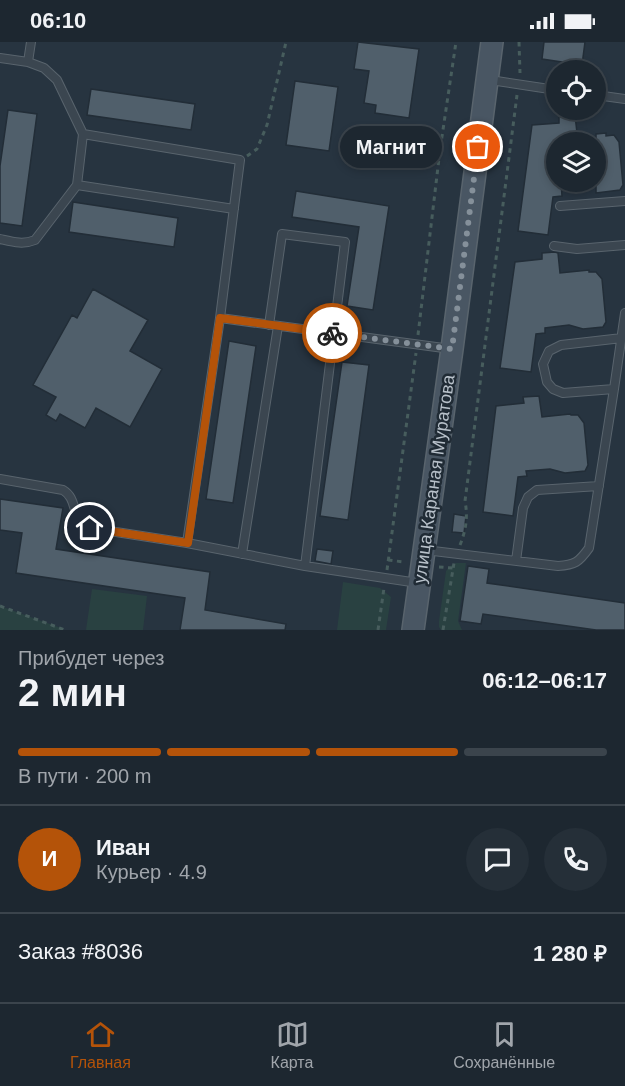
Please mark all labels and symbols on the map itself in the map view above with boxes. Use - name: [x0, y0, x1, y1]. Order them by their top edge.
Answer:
- pin: [452, 121, 503, 172]
- callout: Магнит: [340, 126, 442, 168]
- courier: [302, 303, 362, 363]
- street label: улица Караная Муратова: [409, 372, 459, 585]
- pin: [64, 502, 115, 553]

